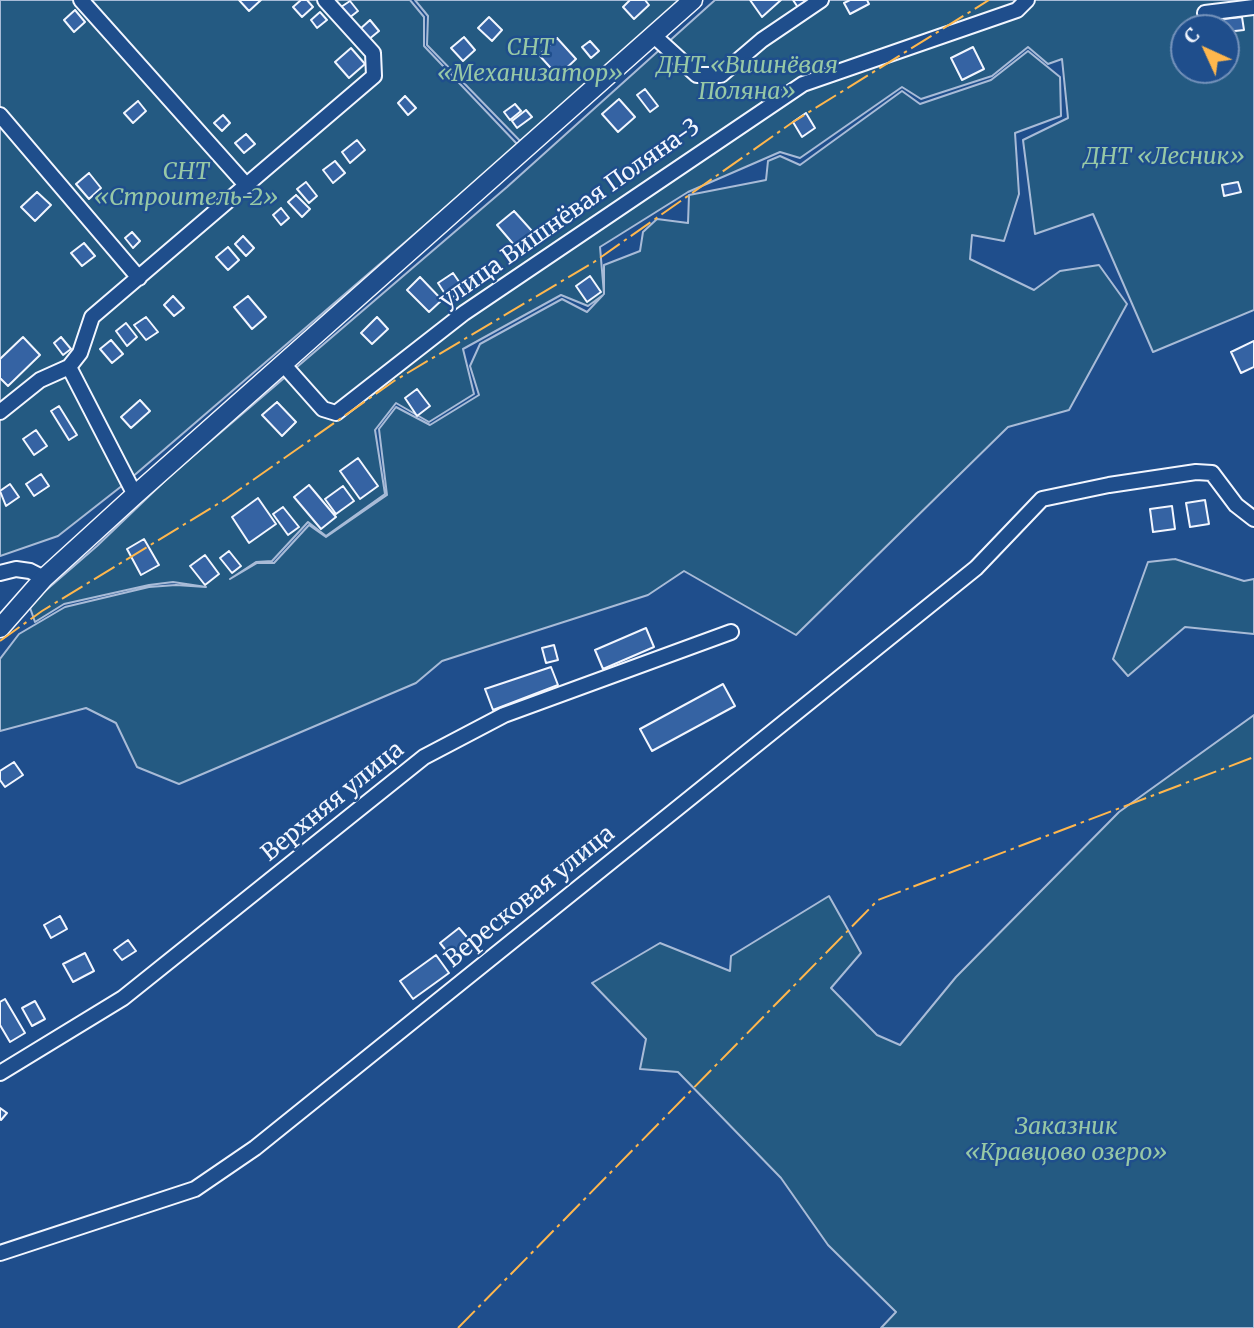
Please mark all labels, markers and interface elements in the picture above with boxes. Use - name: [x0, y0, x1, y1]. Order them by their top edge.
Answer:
- north arrow: [1170, 14, 1240, 84]
- text: С: [1179, 23, 1205, 49]
- park label: СНТ «Механизатор»: [437, 34, 623, 88]
- park label: ДНТ «Вишнёвая Поляна»: [656, 52, 838, 106]
- street label: улица Вишнёвая Поляна-3: [434, 113, 706, 315]
- park label: ДНТ «Лесник»: [1083, 143, 1245, 171]
- park label: СНТ «Строитель-2»: [94, 158, 278, 212]
- street label: Верхняя улица: [256, 736, 410, 868]
- street label: Вересковая улица: [440, 820, 620, 974]
- park label: Заказник «Кравцово озеро»: [965, 1113, 1167, 1167]

